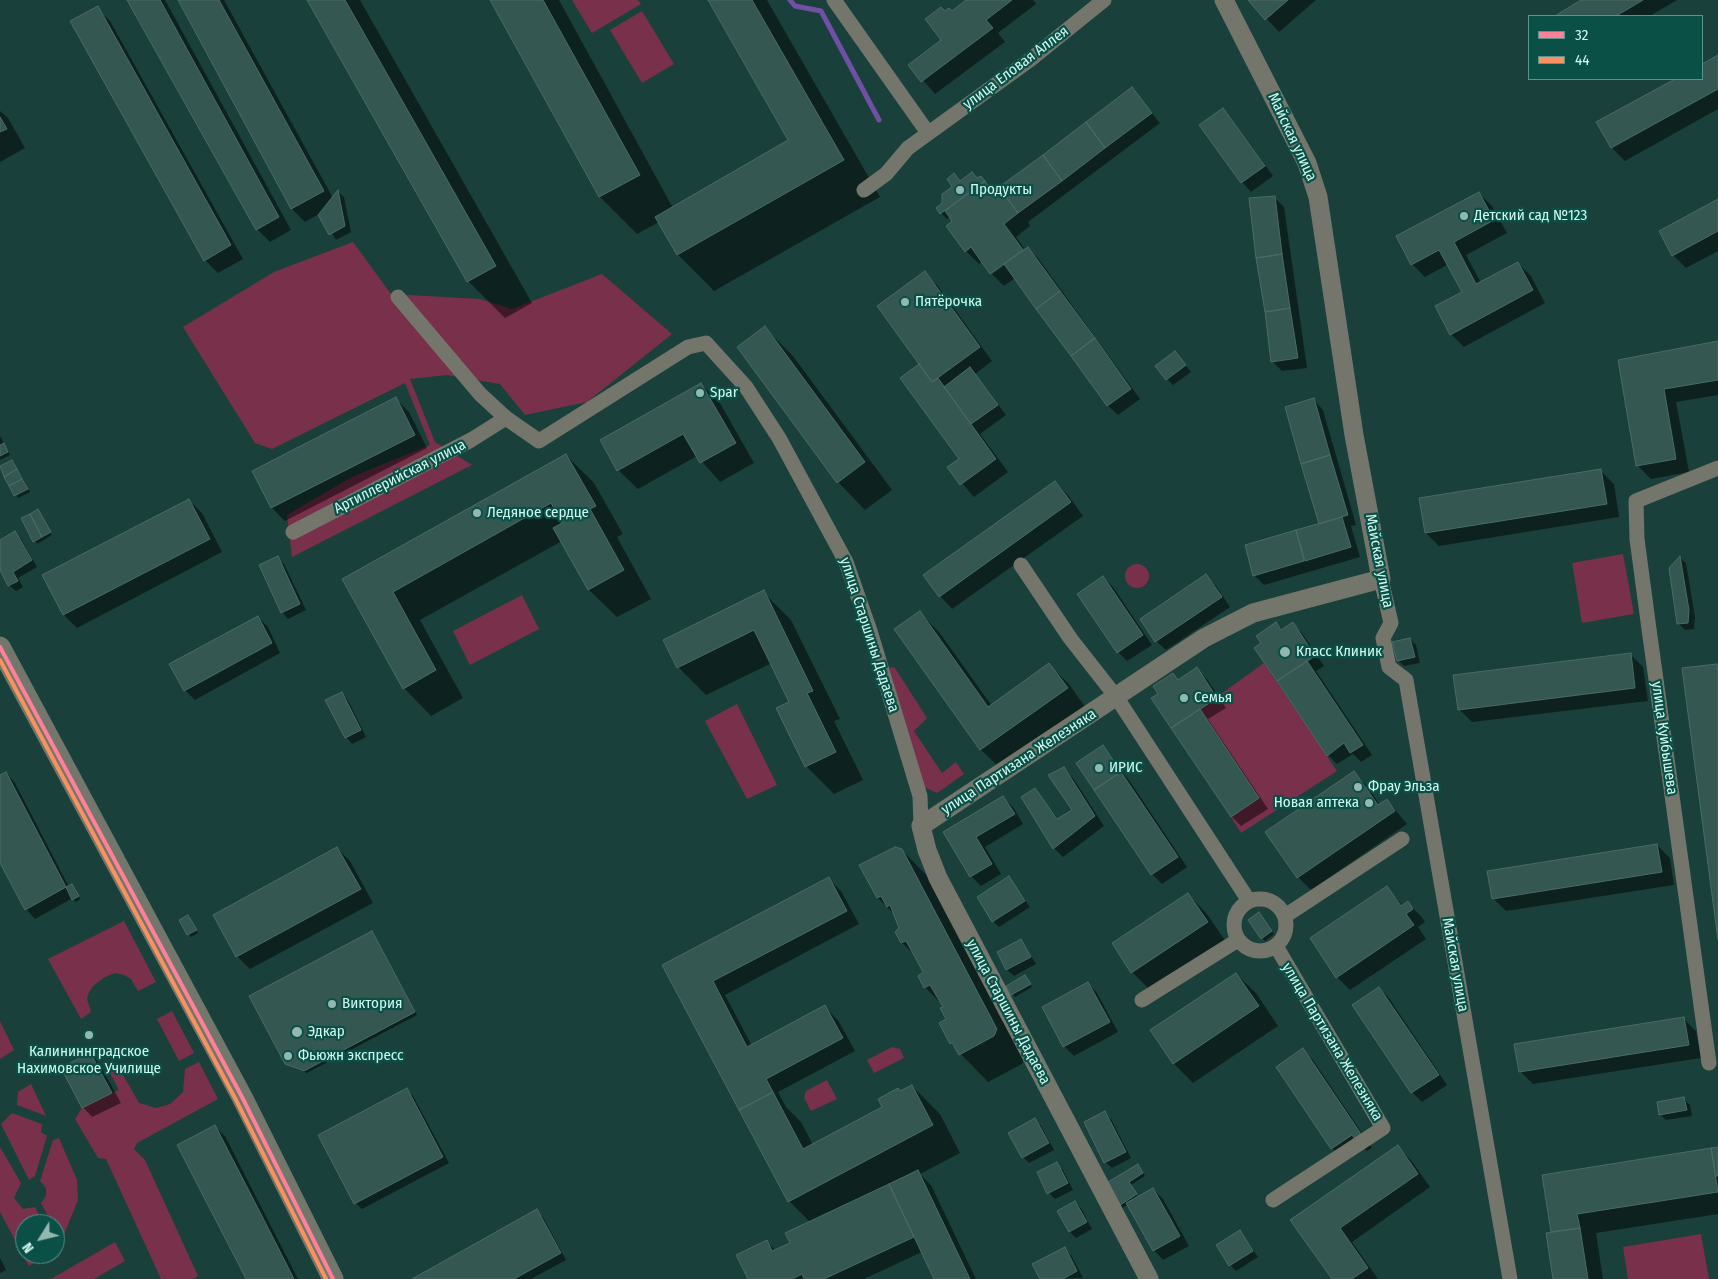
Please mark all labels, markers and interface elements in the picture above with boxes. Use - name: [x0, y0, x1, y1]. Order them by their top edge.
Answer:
- legend: [1528, 15, 1703, 80]
- street label: улица Еловая Аллея: [960, 22, 1072, 114]
- text: 32: [1575, 26, 1588, 44]
- text: 44: [1575, 51, 1590, 69]
- street label: Майская улица: [1264, 90, 1320, 184]
- place label: Продукты: [970, 181, 1032, 199]
- marker: Продукты: [954, 184, 966, 196]
- place label: Детский сад №123: [1474, 207, 1587, 225]
- marker: Детский сад №123: [1458, 210, 1470, 222]
- place label: Пятёрочка: [915, 293, 982, 311]
- marker: Пятёрочка: [899, 296, 911, 308]
- place label: Spar: [710, 384, 738, 402]
- marker: Spar: [694, 387, 706, 399]
- street label: Артиллерийская улица: [331, 436, 469, 518]
- place label: Ледяное сердце: [487, 504, 589, 522]
- marker: Ледяное сердце: [471, 507, 483, 519]
- street label: Майская улица: [1361, 513, 1397, 609]
- street label: улица Старшины Дадаева: [835, 555, 903, 715]
- place label: Класс Клиник: [1296, 643, 1382, 661]
- marker: Класс Клиник: [1278, 645, 1292, 659]
- street label: улица Куйбышева: [1647, 680, 1681, 796]
- place label: Семья: [1194, 689, 1232, 707]
- marker: Семья: [1178, 692, 1190, 704]
- street label: улица Партизана Железняка: [938, 705, 1100, 819]
- place label: ИРИС: [1109, 759, 1143, 777]
- marker: ИРИС: [1093, 762, 1105, 774]
- place label: Фрау Эльза: [1368, 778, 1440, 796]
- marker: Фрау Эльза: [1352, 781, 1364, 793]
- place label: Новая аптека: [1274, 794, 1359, 812]
- marker: Новая аптека: [1363, 797, 1375, 809]
- street label: Майская улица: [1438, 917, 1472, 1013]
- street label: улица Старшины Дадаева: [962, 936, 1054, 1088]
- street label: улица Партизана Железняка: [1278, 960, 1386, 1124]
- place label: Виктория: [342, 995, 402, 1013]
- marker: Виктория: [326, 998, 338, 1010]
- place label: Эдкар: [308, 1023, 345, 1041]
- marker: Эдкар: [290, 1025, 304, 1039]
- marker: Калининнградское Нахимовское Училище: [83, 1029, 95, 1041]
- place label: Калининнградское Нахимовское Училище: [17, 1043, 161, 1078]
- place label: Фьюжн экспресс: [298, 1047, 403, 1065]
- marker: Фьюжн экспресс: [282, 1050, 294, 1062]
- north arrow: [15, 1214, 65, 1264]
- text: N: [19, 1239, 38, 1256]

